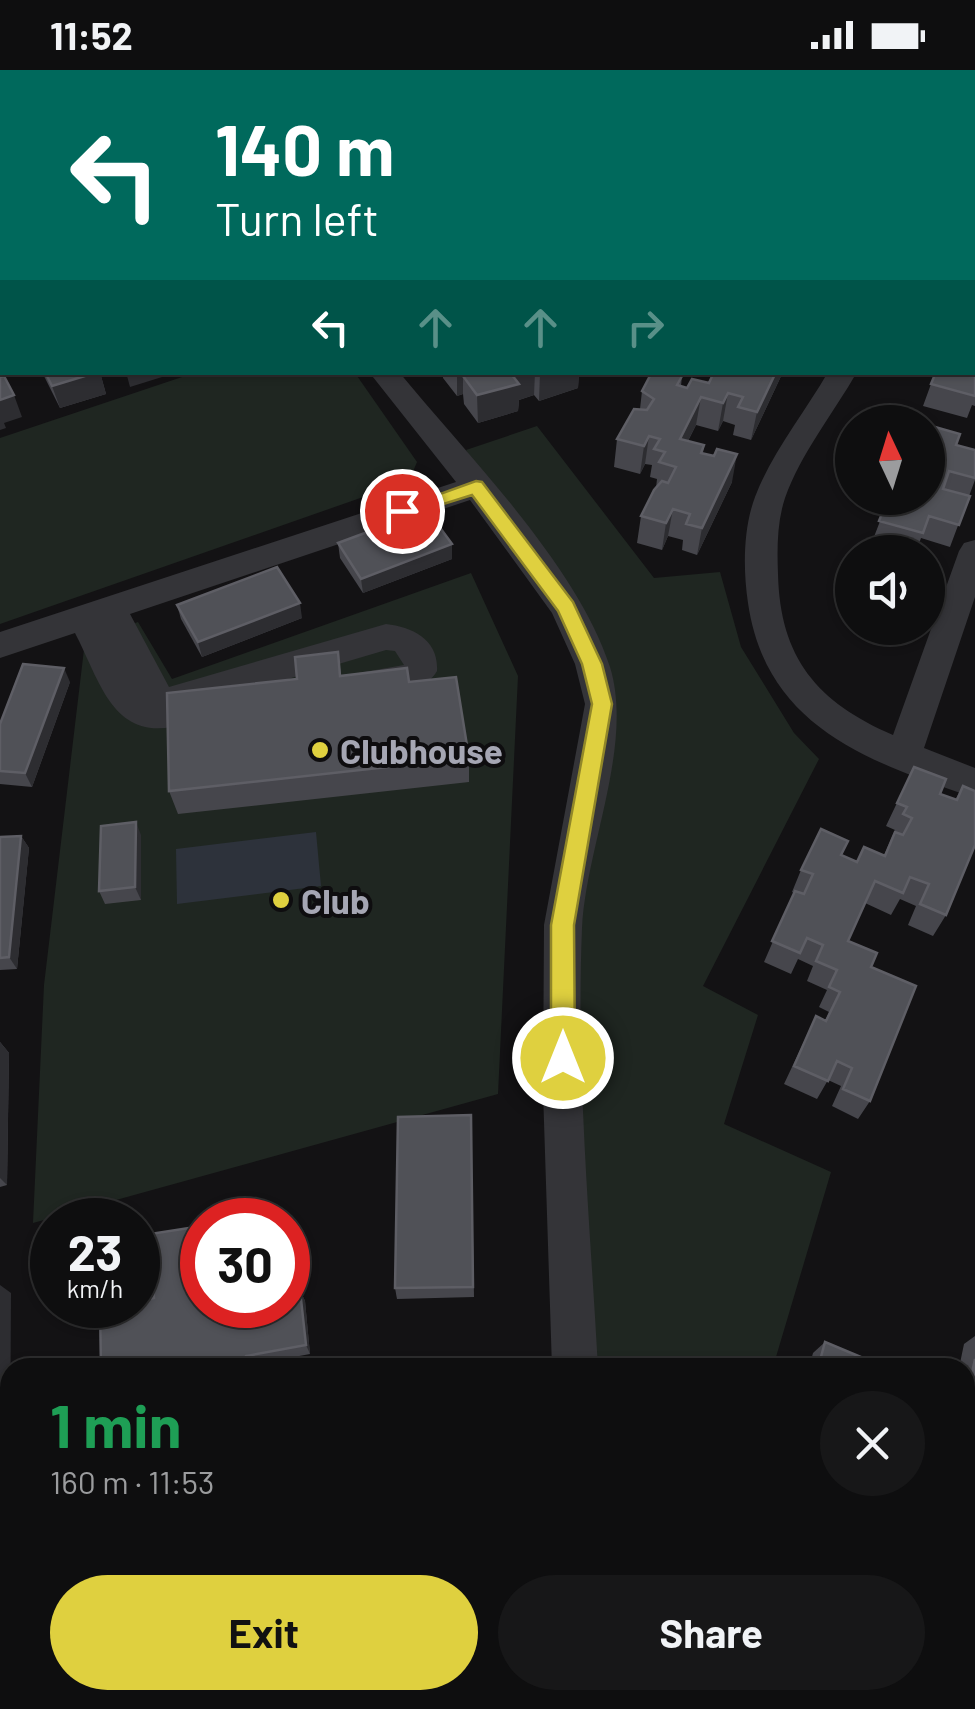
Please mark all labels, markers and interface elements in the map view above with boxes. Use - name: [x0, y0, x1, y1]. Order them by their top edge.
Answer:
- text: 11:52: [50, 12, 133, 58]
- text: 140 m: [215, 106, 394, 190]
- icon: left: [50, 110, 180, 240]
- text: Turn left: [215, 191, 379, 245]
- icon: left: [303, 300, 358, 355]
- icon: ahead: [408, 300, 463, 355]
- icon: ahead: [513, 300, 568, 355]
- icon: right: [618, 300, 673, 355]
- north arrow: [835, 405, 945, 515]
- map controls: [835, 405, 945, 645]
- pin: [360, 469, 445, 554]
- icon: arrive: [375, 484, 430, 539]
- button: sound: [835, 535, 945, 645]
- place label: Clubhouse: [340, 729, 503, 771]
- marker: Clubhouse: [309, 739, 331, 761]
- place label: Club: [301, 879, 370, 921]
- marker: Club: [270, 889, 292, 911]
- position arrow: [511, 1006, 615, 1110]
- speed limit sign: 30: [180, 1198, 310, 1328]
- text: 23: [68, 1221, 122, 1281]
- text: km/h: [67, 1273, 123, 1303]
- text: 1 min: [50, 1388, 181, 1460]
- button: close: [820, 1391, 925, 1496]
- text: 160 m · 11:53: [50, 1462, 214, 1500]
- button: Exit: [50, 1575, 478, 1690]
- button: Share: [498, 1575, 925, 1690]

